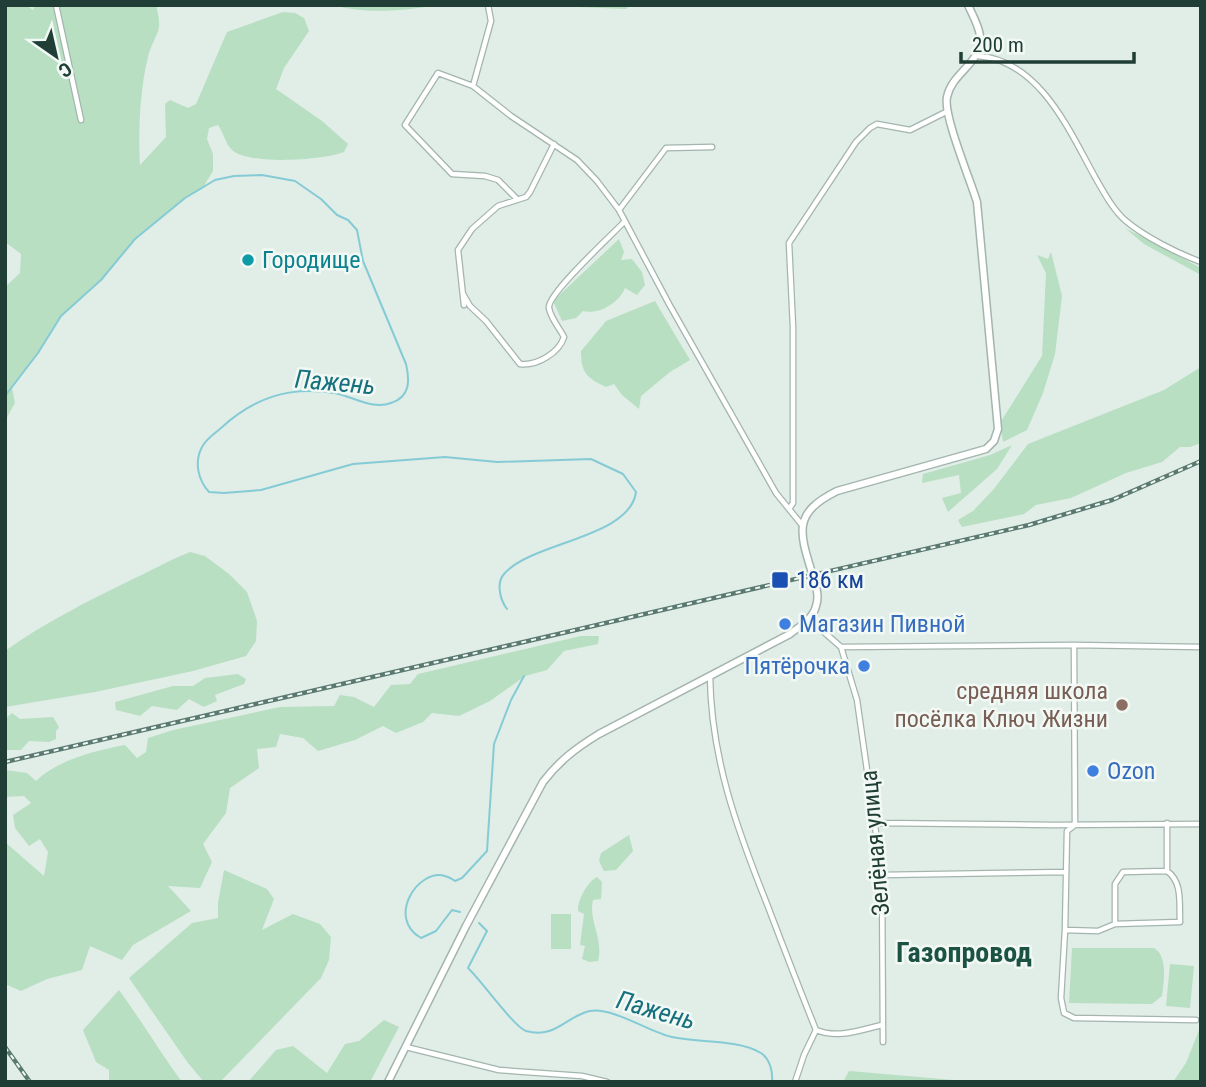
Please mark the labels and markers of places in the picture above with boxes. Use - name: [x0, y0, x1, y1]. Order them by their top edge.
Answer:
- place label: Городище: [262, 246, 360, 274]
- marker: Городище: [240, 252, 256, 268]
- place label: 186 км: [796, 566, 864, 594]
- marker: 186 км: [770, 570, 790, 590]
- place label: Магазин Пивной: [799, 610, 965, 638]
- marker: Магазин Пивной: [777, 616, 793, 632]
- place label: Пятёрочка: [745, 652, 850, 680]
- marker: Пятёрочка: [856, 658, 872, 674]
- place label: средняя школа посёлка Ключ Жизни: [895, 677, 1108, 733]
- marker: средняя школа посёлка Ключ Жизни: [1114, 697, 1130, 713]
- place label: Ozon: [1107, 757, 1155, 785]
- marker: Ozon: [1085, 763, 1101, 779]

